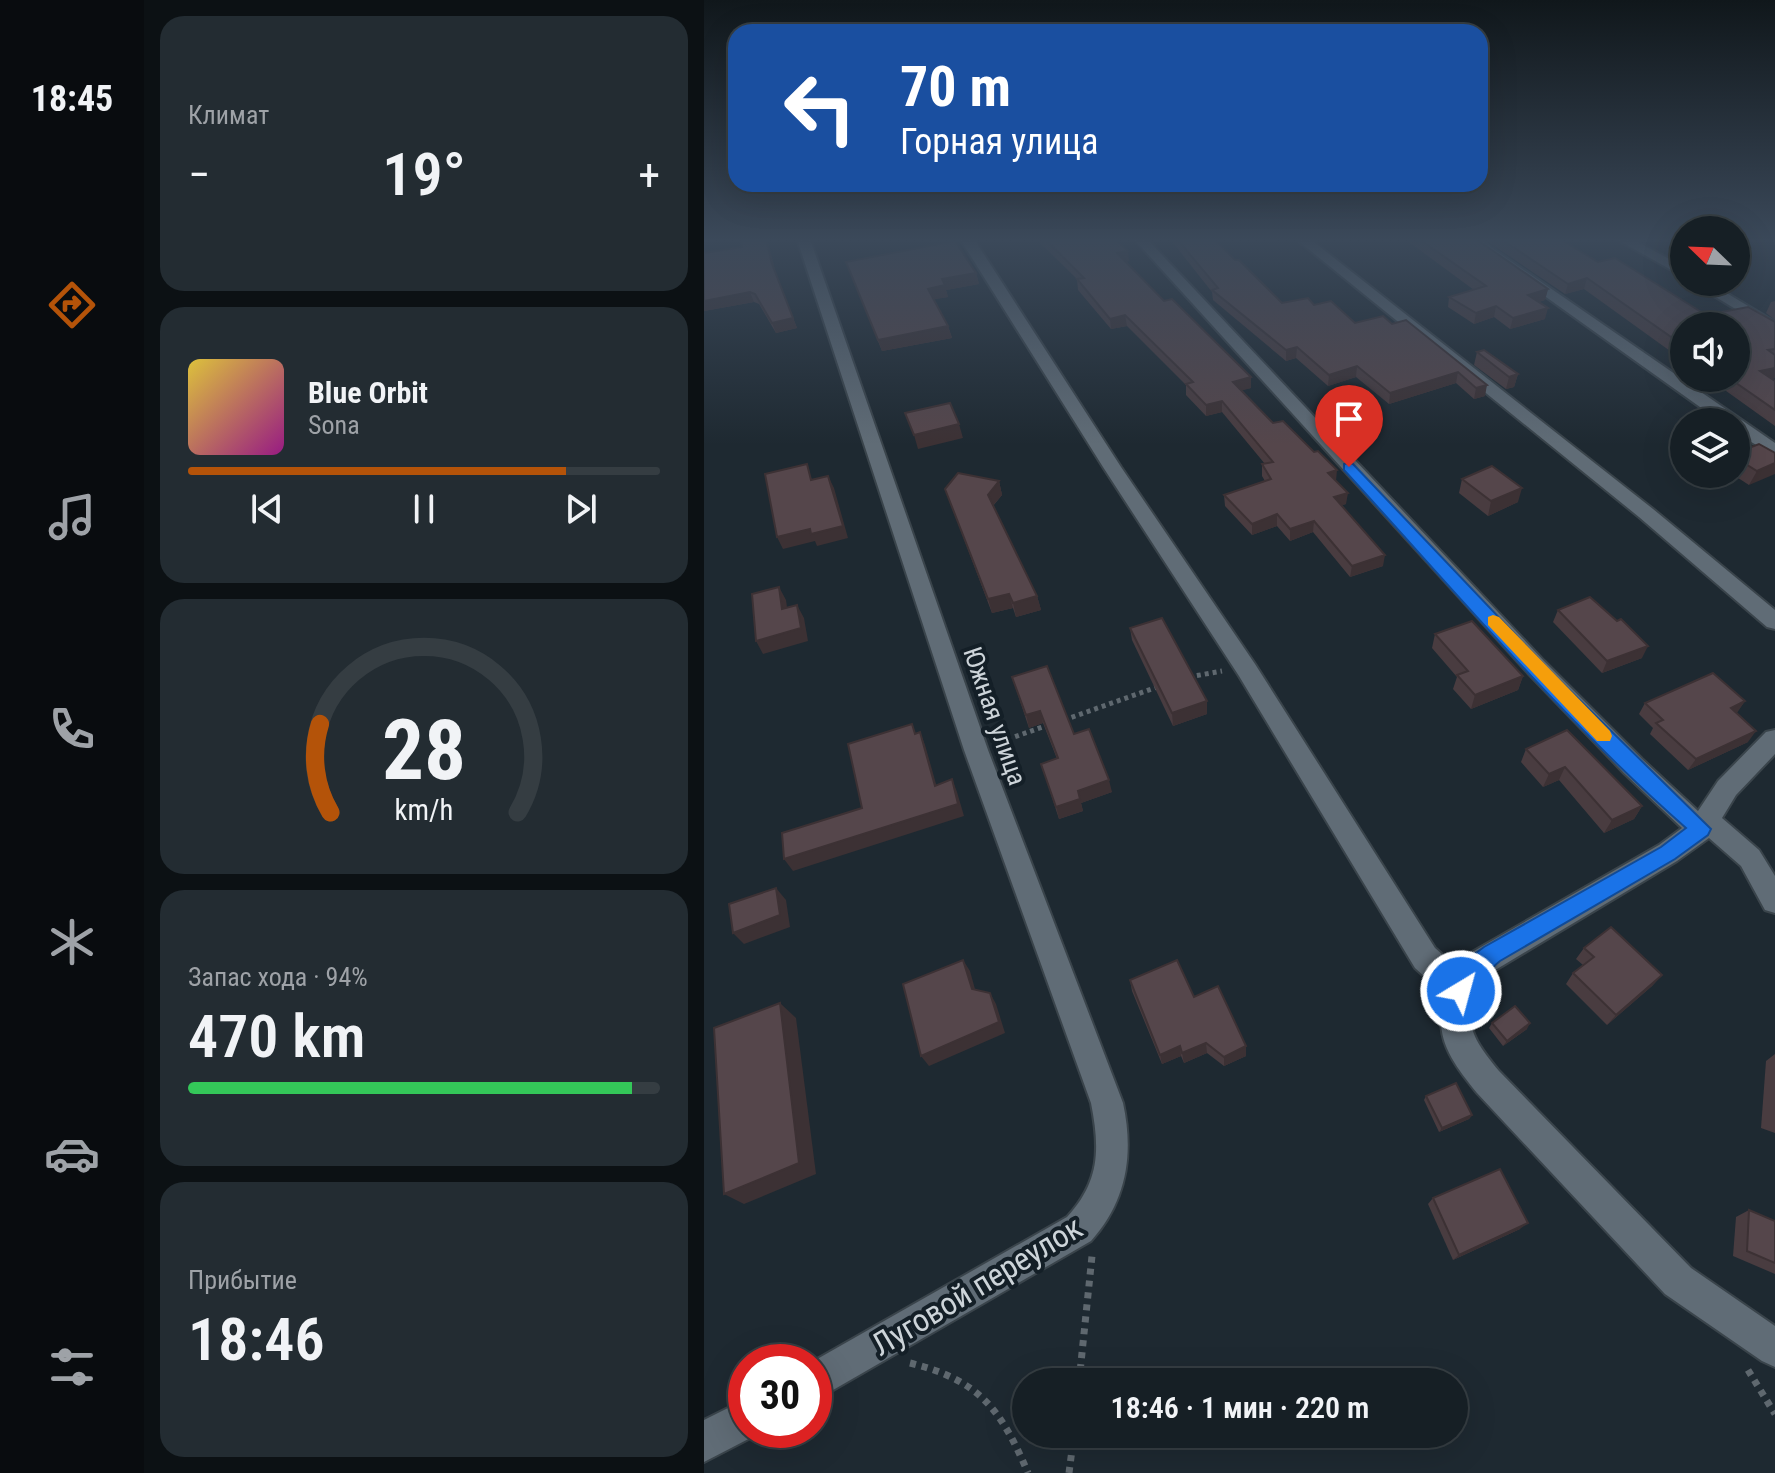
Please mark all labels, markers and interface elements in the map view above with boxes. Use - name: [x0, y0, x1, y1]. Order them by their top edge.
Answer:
- text: 70 m: [900, 54, 1011, 120]
- icon: left: [768, 56, 872, 160]
- text: 18:45: [31, 78, 113, 120]
- text: Климат: [188, 100, 269, 130]
- text: Горная улица: [900, 121, 1098, 163]
- text: 19°: [382, 139, 466, 210]
- text: −: [188, 149, 210, 201]
- text: +: [638, 149, 660, 201]
- north arrow: [1670, 216, 1750, 296]
- map controls: [1670, 216, 1750, 488]
- icon: directions: [44, 277, 100, 333]
- button: sound: [1670, 312, 1750, 392]
- text: Blue Orbit: [308, 375, 428, 410]
- pin: [1315, 385, 1383, 467]
- icon: arrive: [1327, 397, 1371, 441]
- button: layers: [1670, 408, 1750, 488]
- text: Sona: [308, 410, 360, 440]
- icon: previous: [245, 487, 289, 531]
- icon: pause: [402, 487, 446, 531]
- icon: next: [559, 487, 603, 531]
- icon: music: [44, 489, 100, 545]
- street label: Южная улица: [957, 643, 1033, 789]
- icon: phone: [44, 701, 100, 757]
- text: 28: [382, 701, 466, 798]
- text: km/h: [395, 793, 453, 827]
- icon: climate: [44, 914, 100, 970]
- position arrow: [1419, 949, 1503, 1033]
- text: Запас хода · 94%: [188, 962, 368, 992]
- text: 470 km: [188, 1001, 365, 1072]
- icon: car: [44, 1126, 100, 1182]
- street label: Луговой переулок: [865, 1208, 1089, 1364]
- text: Прибытие: [188, 1265, 297, 1295]
- text: 18:46: [188, 1304, 325, 1375]
- icon: filters: [44, 1339, 100, 1395]
- speed limit sign: 30: [728, 1344, 832, 1448]
- text: 18:46 · 1 мин · 220 m: [1111, 1390, 1369, 1425]

